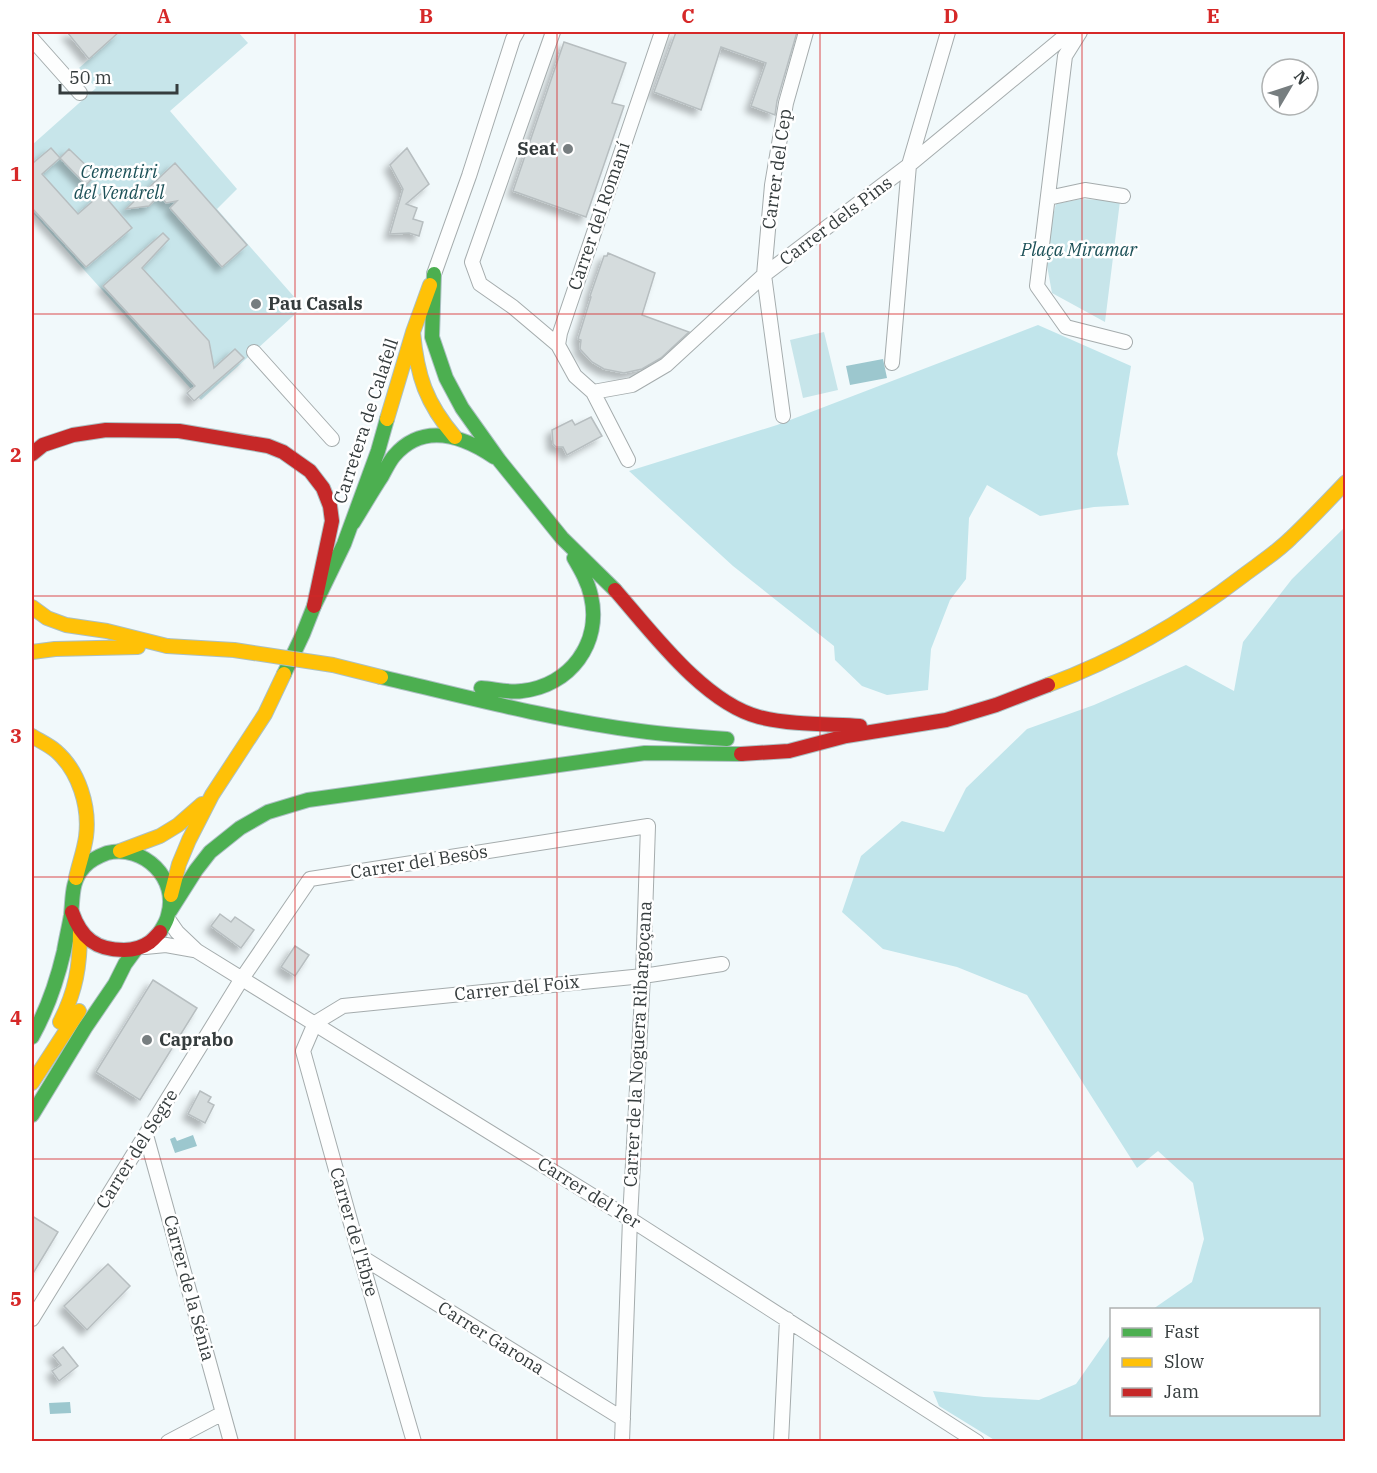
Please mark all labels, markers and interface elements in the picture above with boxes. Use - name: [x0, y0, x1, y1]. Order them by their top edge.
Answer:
- text: A: [157, 2, 171, 29]
- text: B: [419, 2, 433, 29]
- text: C: [681, 2, 695, 29]
- text: D: [943, 2, 959, 29]
- text: E: [1206, 2, 1220, 29]
- scale bar: [60, 57, 177, 95]
- north arrow: [1260, 57, 1320, 117]
- text: 50 m: [69, 66, 112, 89]
- text: N: [1290, 66, 1313, 89]
- street label: Carrer del Cep: [757, 107, 796, 231]
- place label: Seat: [517, 137, 556, 160]
- street label: Carrer del Romaní: [562, 138, 635, 293]
- marker: Seat: [561, 142, 575, 156]
- text: 1: [10, 160, 22, 187]
- park label: Cementiri del Vendrell: [74, 160, 165, 204]
- street label: Carrer dels Pins: [775, 171, 897, 270]
- park label: Plaça Miramar: [1020, 238, 1138, 261]
- place label: Pau Casals: [268, 292, 363, 315]
- marker: Pau Casals: [249, 297, 263, 311]
- street label: Carretera de Calafell: [328, 335, 403, 506]
- text: 2: [10, 441, 22, 468]
- text: 3: [10, 722, 22, 749]
- street label: Carrer del Besòs: [349, 839, 489, 884]
- street label: Carrer de la Noguera Ribargoçana: [619, 900, 656, 1188]
- street label: Carrer del Foix: [453, 969, 581, 1006]
- text: 4: [10, 1004, 22, 1031]
- place label: Caprabo: [159, 1028, 233, 1051]
- marker: Caprabo: [140, 1033, 154, 1047]
- street label: Carrer del Segre: [91, 1085, 183, 1213]
- street label: Carrer del Ter: [533, 1152, 645, 1234]
- street label: Carrer de l'Ebre: [325, 1165, 384, 1299]
- street label: Carrer de la Sénia: [159, 1212, 220, 1364]
- text: 5: [10, 1285, 22, 1312]
- street label: Carrer Garona: [434, 1296, 549, 1380]
- legend: [1110, 1308, 1320, 1416]
- text: Fast: [1164, 1320, 1199, 1343]
- text: Slow: [1164, 1350, 1204, 1373]
- text: Jam: [1164, 1380, 1199, 1403]

